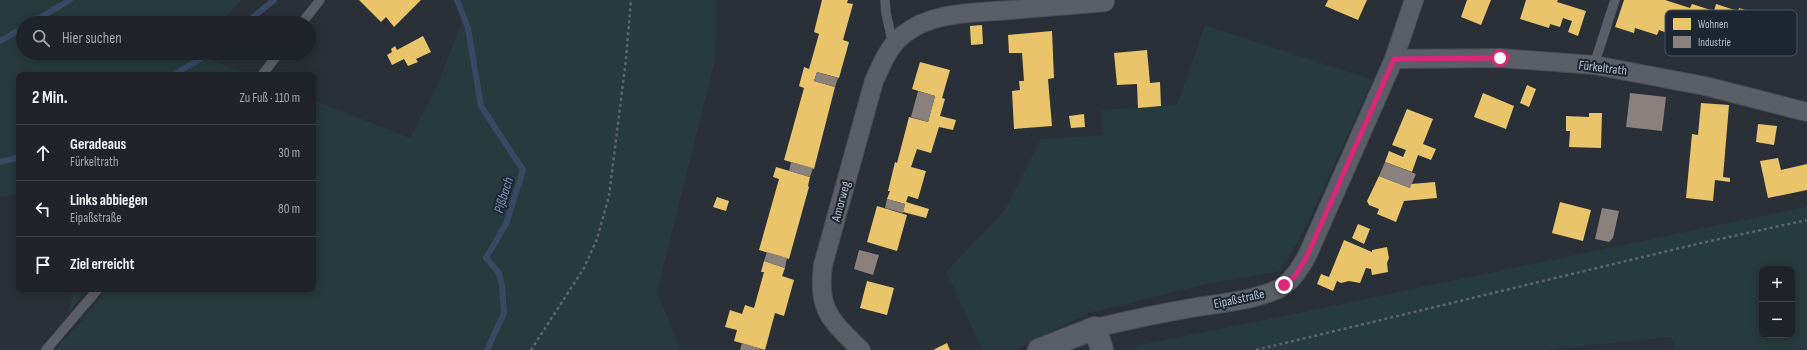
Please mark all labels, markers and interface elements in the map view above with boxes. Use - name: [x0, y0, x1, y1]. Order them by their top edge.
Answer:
- legend: [1665, 10, 1797, 56]
- search box: [16, 16, 316, 60]
- text: Wohnen: [1698, 18, 1728, 31]
- icon: search: [30, 27, 52, 49]
- text: Hier suchen: [62, 29, 122, 48]
- text: Industrie: [1698, 36, 1731, 49]
- route start: [1491, 49, 1509, 67]
- street label: Fürkeltrath: [1578, 57, 1628, 79]
- text: 2 Min.: [32, 88, 68, 108]
- text: Zu Fuß · 110 m: [239, 90, 300, 106]
- text: Geradeaus: [70, 135, 126, 154]
- icon: ahead: [32, 142, 54, 164]
- text: 30 m: [278, 145, 300, 161]
- text: Fürkeltrath: [70, 154, 119, 170]
- water label: Pißbach: [490, 175, 517, 215]
- street label: Amorweg: [828, 179, 854, 224]
- text: Links abbiegen: [70, 191, 148, 210]
- icon: left: [32, 198, 54, 220]
- text: 80 m: [278, 201, 300, 217]
- text: Eipaßstraße: [70, 210, 121, 226]
- icon: arrive: [32, 254, 54, 276]
- text: Ziel erreicht: [70, 255, 134, 274]
- map controls: [1759, 266, 1795, 338]
- button: +: [1759, 266, 1795, 302]
- route end: [1275, 276, 1293, 294]
- street label: Eipaßstraße: [1212, 286, 1266, 312]
- button: −: [1759, 302, 1795, 338]

